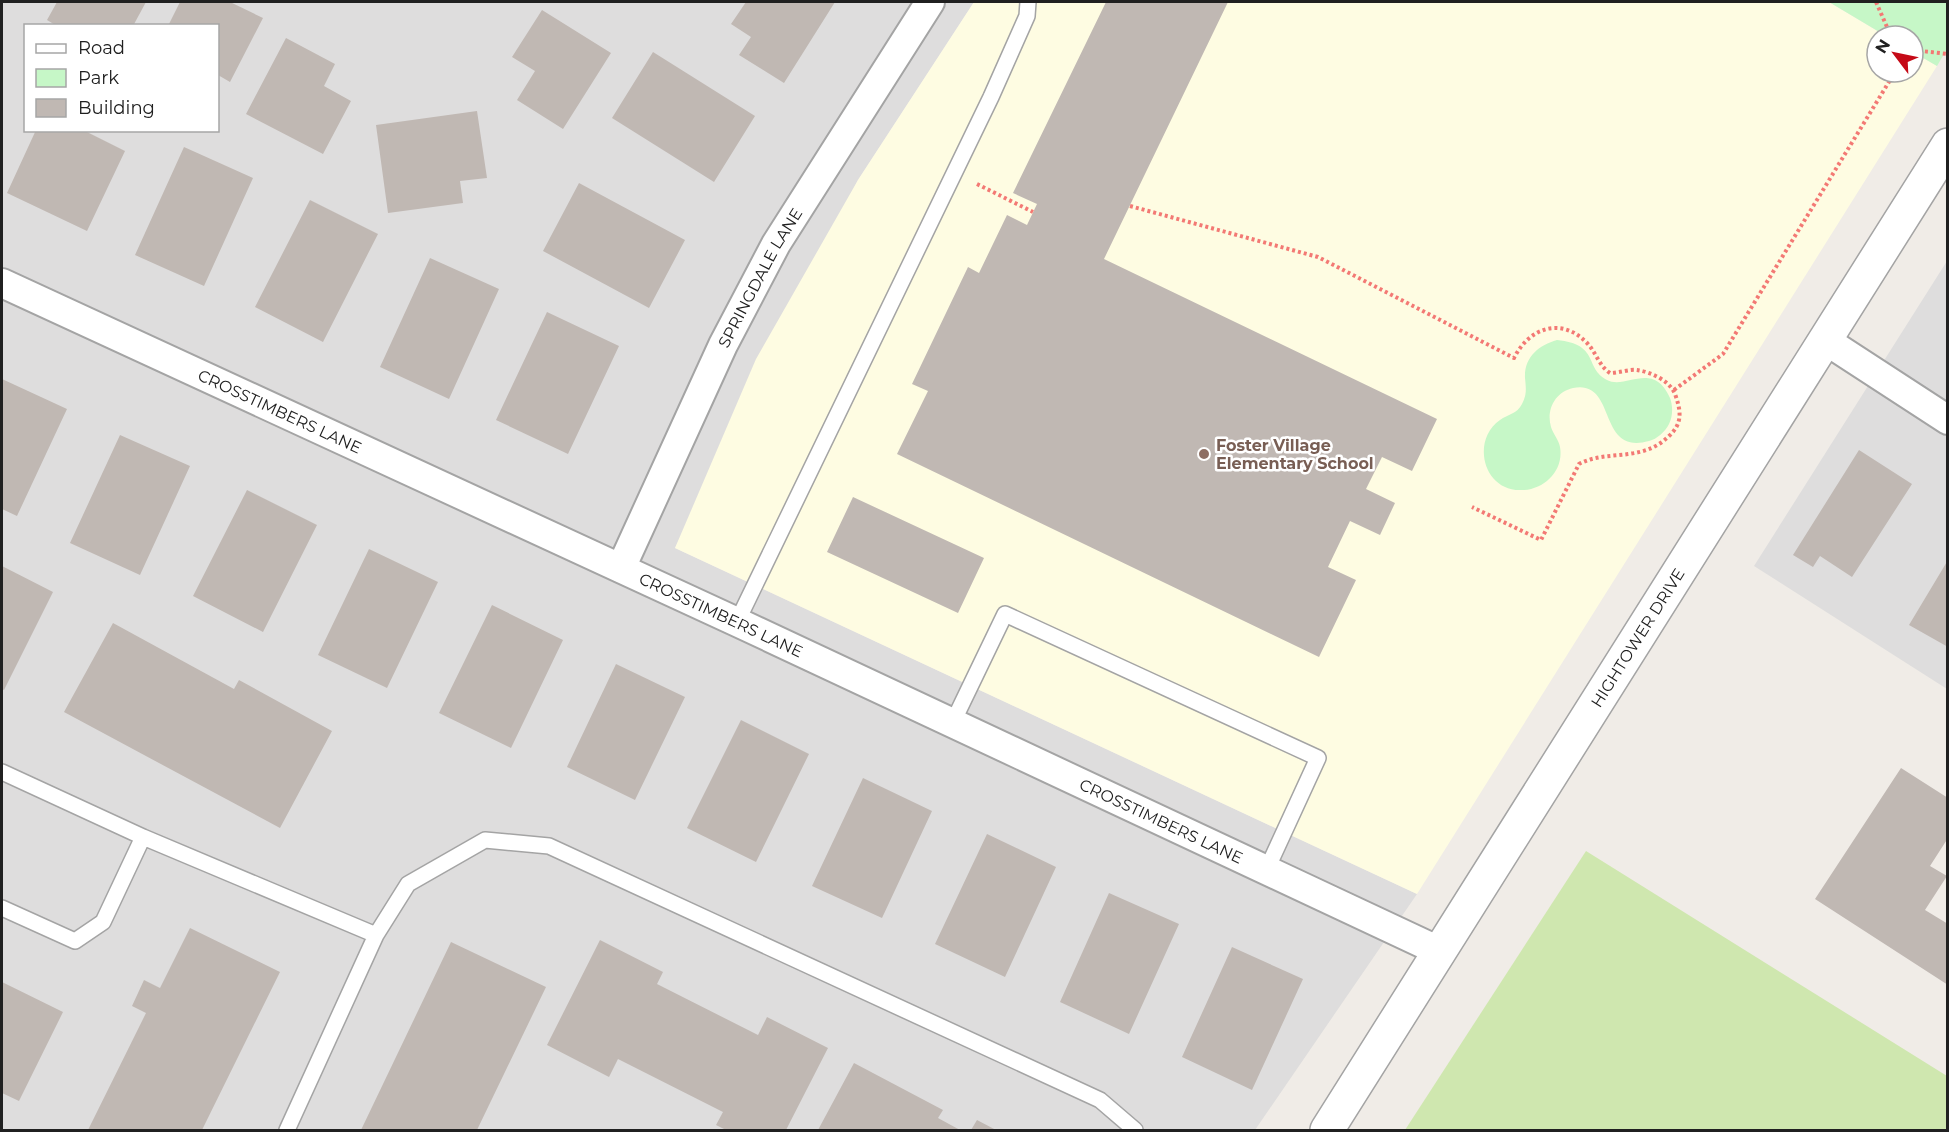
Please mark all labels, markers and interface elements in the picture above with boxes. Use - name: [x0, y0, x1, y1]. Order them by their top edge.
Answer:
- legend: [24, 24, 219, 132]
- north arrow: [1865, 24, 1925, 84]
- text: N: [1871, 36, 1894, 57]
- text: Road: [78, 37, 125, 59]
- text: Park: [78, 67, 119, 89]
- text: Building: [78, 97, 155, 119]
- street label: SPRINGDALE LANE: [714, 205, 806, 351]
- street label: CROSSTIMBERS LANE: [195, 366, 365, 458]
- place label: Foster Village Elementary School: [1216, 436, 1374, 473]
- marker: Foster Village Elementary School: [1197, 447, 1211, 461]
- street label: HIGHTOWER DRIVE: [1587, 565, 1689, 711]
- street label: CROSSTIMBERS LANE: [636, 569, 806, 661]
- street label: CROSSTIMBERS LANE: [1076, 775, 1246, 868]

